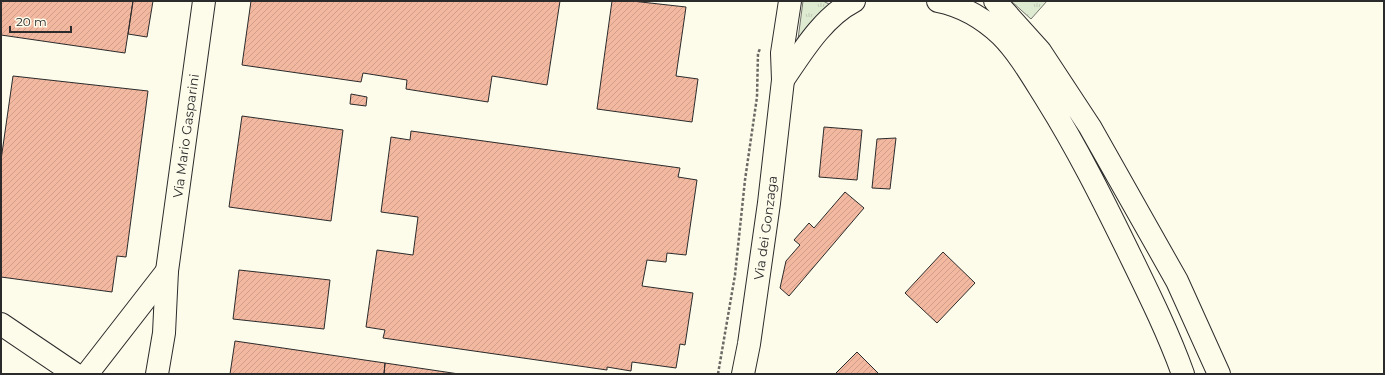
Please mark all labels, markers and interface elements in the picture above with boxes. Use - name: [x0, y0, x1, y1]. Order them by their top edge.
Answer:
- scale bar: [10, 8, 71, 34]
- text: 20 m: [16, 14, 47, 29]
- street label: Via Mario Gasparini: [169, 73, 202, 199]
- street label: Via dei Gonzaga: [750, 175, 780, 281]

